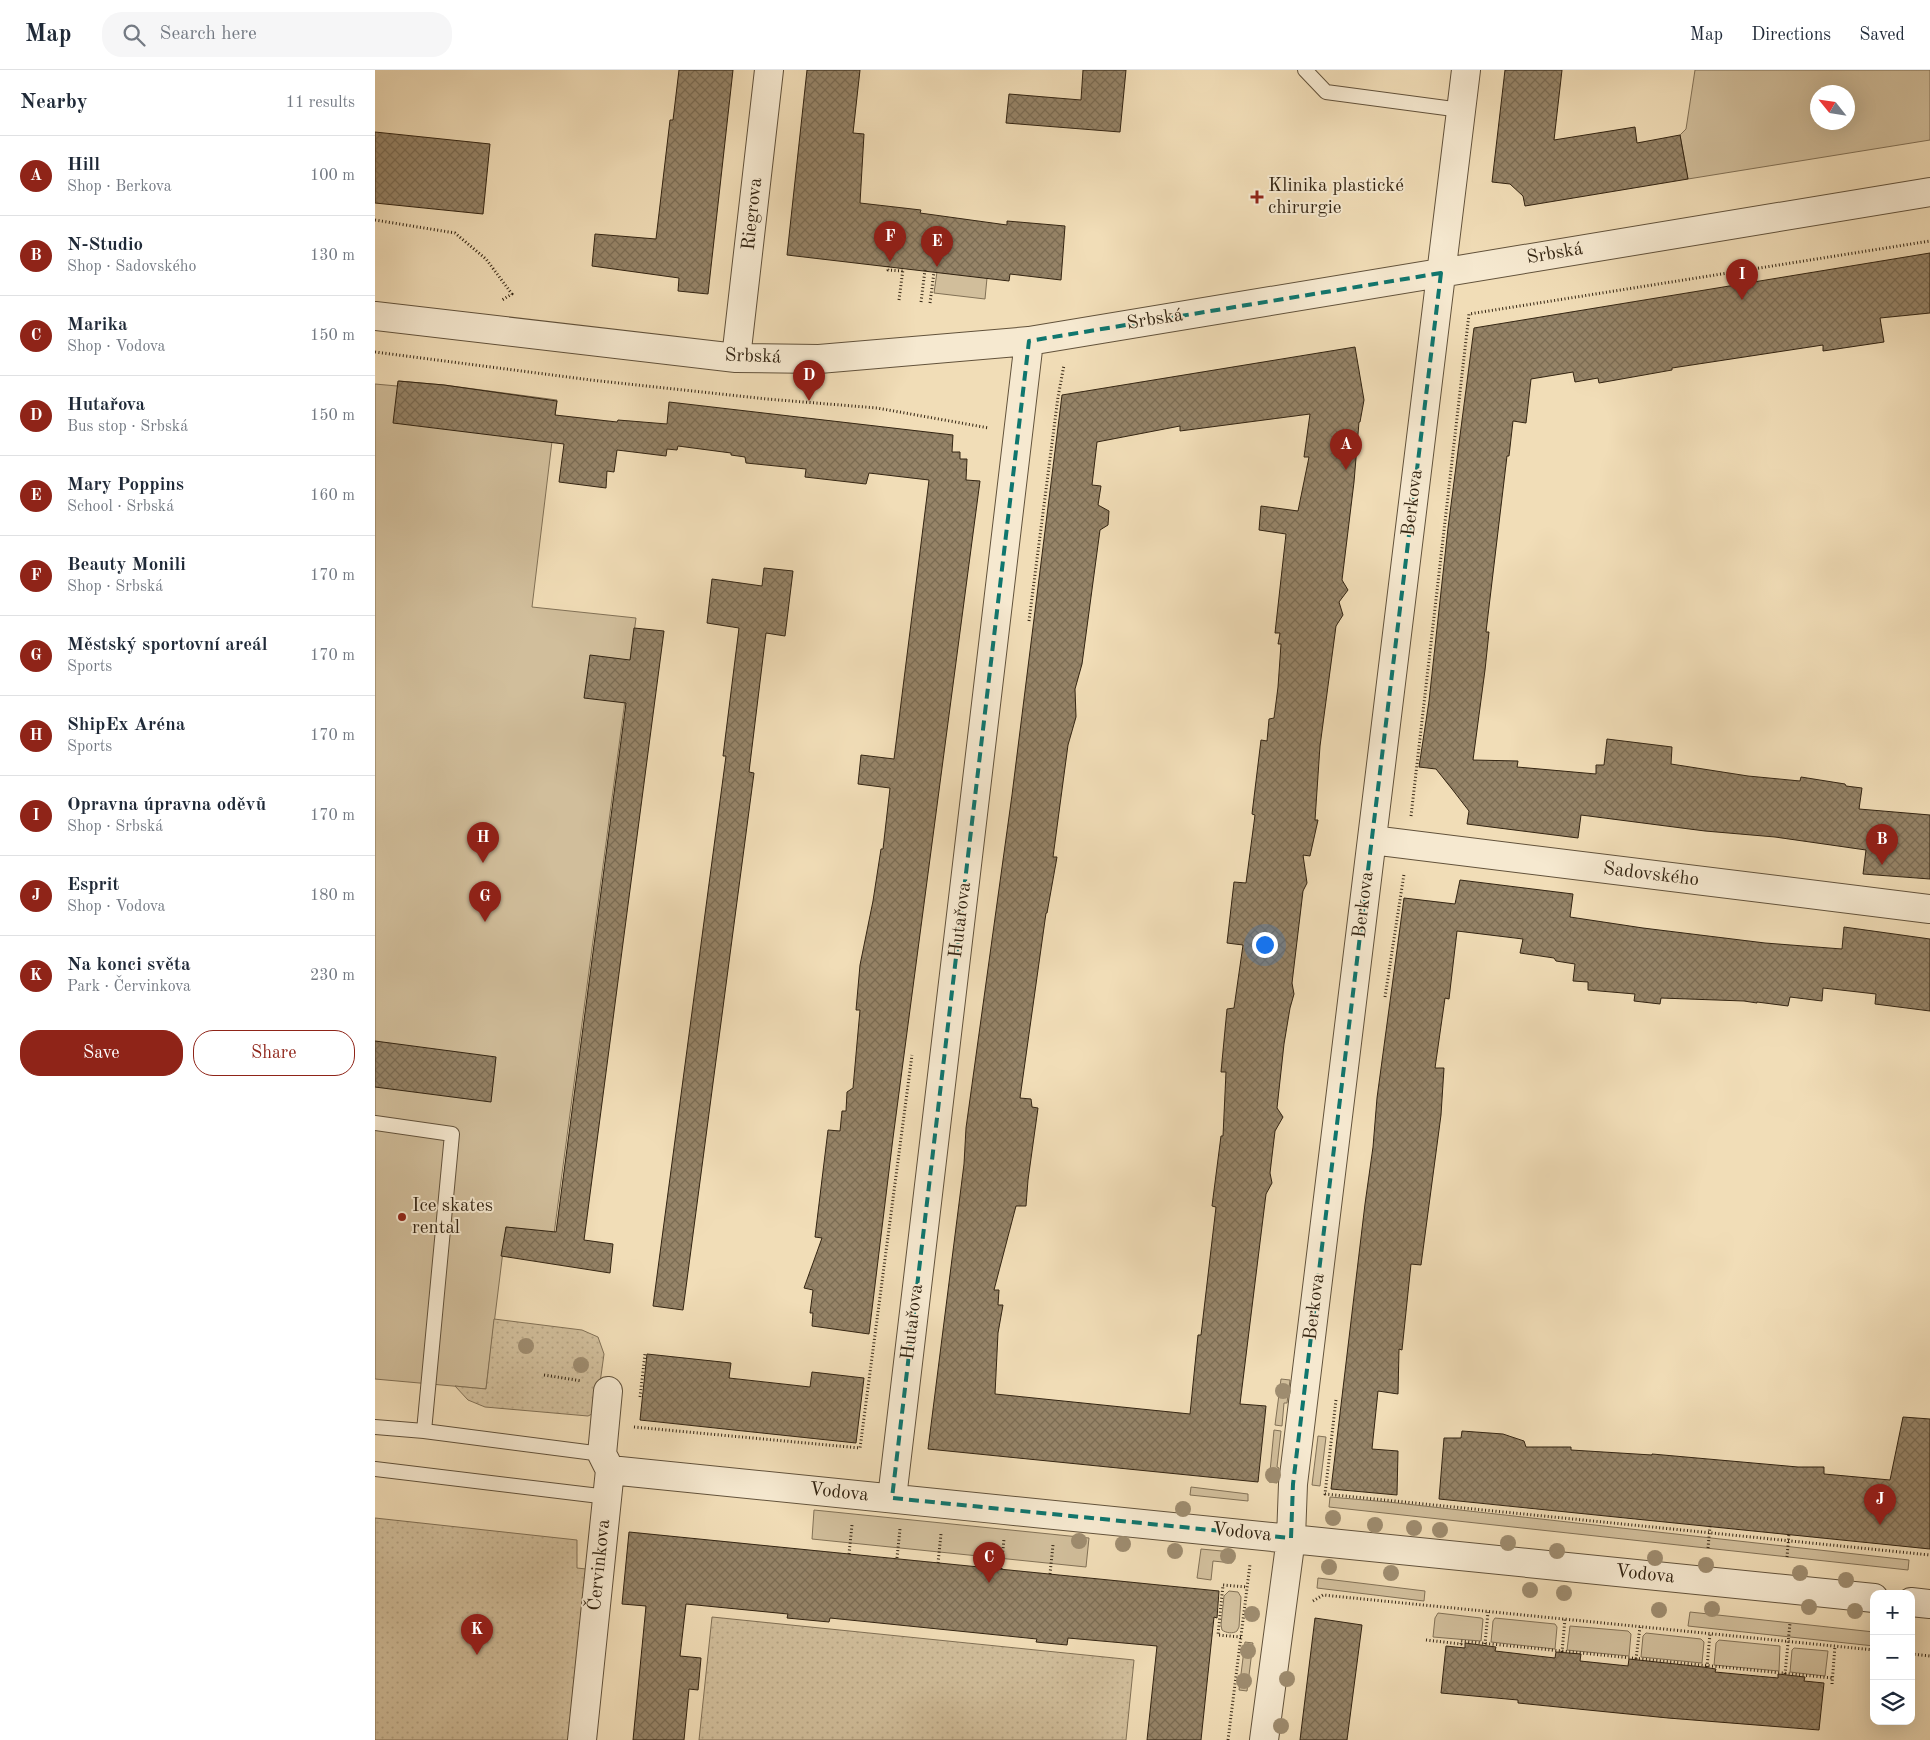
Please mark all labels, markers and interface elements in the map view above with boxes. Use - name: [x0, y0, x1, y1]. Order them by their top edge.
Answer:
- search box: [102, 12, 452, 57]
- icon: search: [120, 21, 148, 49]
- text: Map: [25, 23, 72, 47]
- text: Search here: [160, 25, 257, 44]
- text: Map: [1690, 26, 1723, 44]
- text: Directions: [1751, 26, 1831, 44]
- text: Saved: [1859, 26, 1905, 44]
- north arrow: [1810, 85, 1855, 130]
- text: Nearby: [20, 92, 88, 113]
- text: 11 results: [286, 95, 355, 111]
- text: Hill: [67, 156, 100, 175]
- text: A: [30, 168, 42, 184]
- text: 100 m: [310, 168, 355, 184]
- street label: Riegrova: [740, 176, 766, 251]
- place label: Klinika plastické chirurgie: [1268, 177, 1404, 218]
- text: Shop · Berkova: [67, 179, 172, 195]
- marker: Klinika plastické chirurgie: [1250, 190, 1264, 204]
- pin: F: [874, 221, 906, 262]
- pin: E: [921, 226, 953, 267]
- text: N-Studio: [67, 236, 143, 255]
- street label: Srbská: [1525, 240, 1585, 268]
- text: B: [30, 248, 42, 264]
- text: 130 m: [310, 248, 355, 264]
- text: Shop · Sadovského: [67, 259, 196, 275]
- pin: I: [1726, 259, 1758, 300]
- street label: Srbská: [1125, 306, 1185, 334]
- text: Marika: [67, 316, 128, 335]
- text: C: [31, 328, 41, 344]
- text: 150 m: [310, 328, 355, 344]
- text: Shop · Vodova: [67, 339, 166, 355]
- street label: Srbská: [724, 347, 782, 368]
- pin: D: [793, 360, 825, 401]
- text: Hutařova: [67, 396, 145, 415]
- text: D: [30, 408, 42, 424]
- text: 150 m: [310, 408, 355, 424]
- text: Bus stop · Srbská: [67, 419, 188, 435]
- pin: A: [1330, 429, 1362, 470]
- street label: Berkova: [1399, 468, 1427, 537]
- text: Mary Poppins: [67, 476, 184, 495]
- text: E: [30, 488, 42, 504]
- text: 160 m: [310, 488, 355, 504]
- text: School · Srbská: [67, 499, 174, 515]
- text: Beauty Monili: [67, 556, 186, 575]
- text: F: [31, 568, 41, 584]
- text: 170 m: [310, 568, 355, 584]
- text: Shop · Srbská: [67, 579, 163, 595]
- text: Městský sportovní areál: [67, 636, 268, 655]
- text: G: [30, 648, 42, 664]
- text: 170 m: [310, 648, 355, 664]
- text: Sports: [67, 659, 112, 675]
- text: ShipEx Aréna: [67, 716, 185, 735]
- text: H: [29, 728, 43, 744]
- text: 170 m: [310, 728, 355, 744]
- text: Sports: [67, 739, 112, 755]
- text: Opravna úpravna oděvů: [67, 796, 266, 815]
- text: I: [32, 808, 40, 824]
- text: 170 m: [310, 808, 355, 824]
- text: Shop · Srbská: [67, 819, 163, 835]
- pin: H: [467, 822, 499, 863]
- pin: B: [1866, 824, 1898, 865]
- street label: Sadovského: [1602, 860, 1700, 890]
- street label: Berkova: [1350, 870, 1378, 939]
- text: Esprit: [67, 876, 119, 895]
- street label: Hutařova: [947, 880, 975, 959]
- pin: G: [469, 881, 501, 922]
- text: J: [32, 888, 40, 904]
- text: 180 m: [310, 888, 355, 904]
- text: Shop · Vodova: [67, 899, 166, 915]
- your location: [1252, 932, 1278, 958]
- text: Na konci světa: [67, 956, 191, 975]
- text: K: [30, 968, 42, 984]
- text: 230 m: [310, 968, 355, 984]
- text: Park · Červinkova: [67, 979, 191, 995]
- button: Save: [20, 1030, 183, 1076]
- button: Share: [193, 1030, 355, 1076]
- place label: Ice skates rental: [412, 1197, 493, 1238]
- marker: Ice skates rental: [396, 1211, 408, 1223]
- street label: Berkova: [1301, 1272, 1329, 1341]
- street label: Hutařova: [899, 1282, 927, 1361]
- street label: Vodova: [808, 1480, 870, 1506]
- pin: J: [1864, 1484, 1896, 1525]
- street label: Červinkova: [581, 1517, 614, 1612]
- street label: Vodova: [1211, 1520, 1273, 1546]
- pin: C: [973, 1542, 1005, 1583]
- street label: Vodova: [1614, 1562, 1676, 1588]
- map controls: [1870, 1590, 1915, 1725]
- button: +: [1870, 1590, 1915, 1635]
- pin: K: [461, 1614, 493, 1655]
- button: −: [1870, 1635, 1915, 1680]
- button: layers: [1870, 1680, 1915, 1725]

